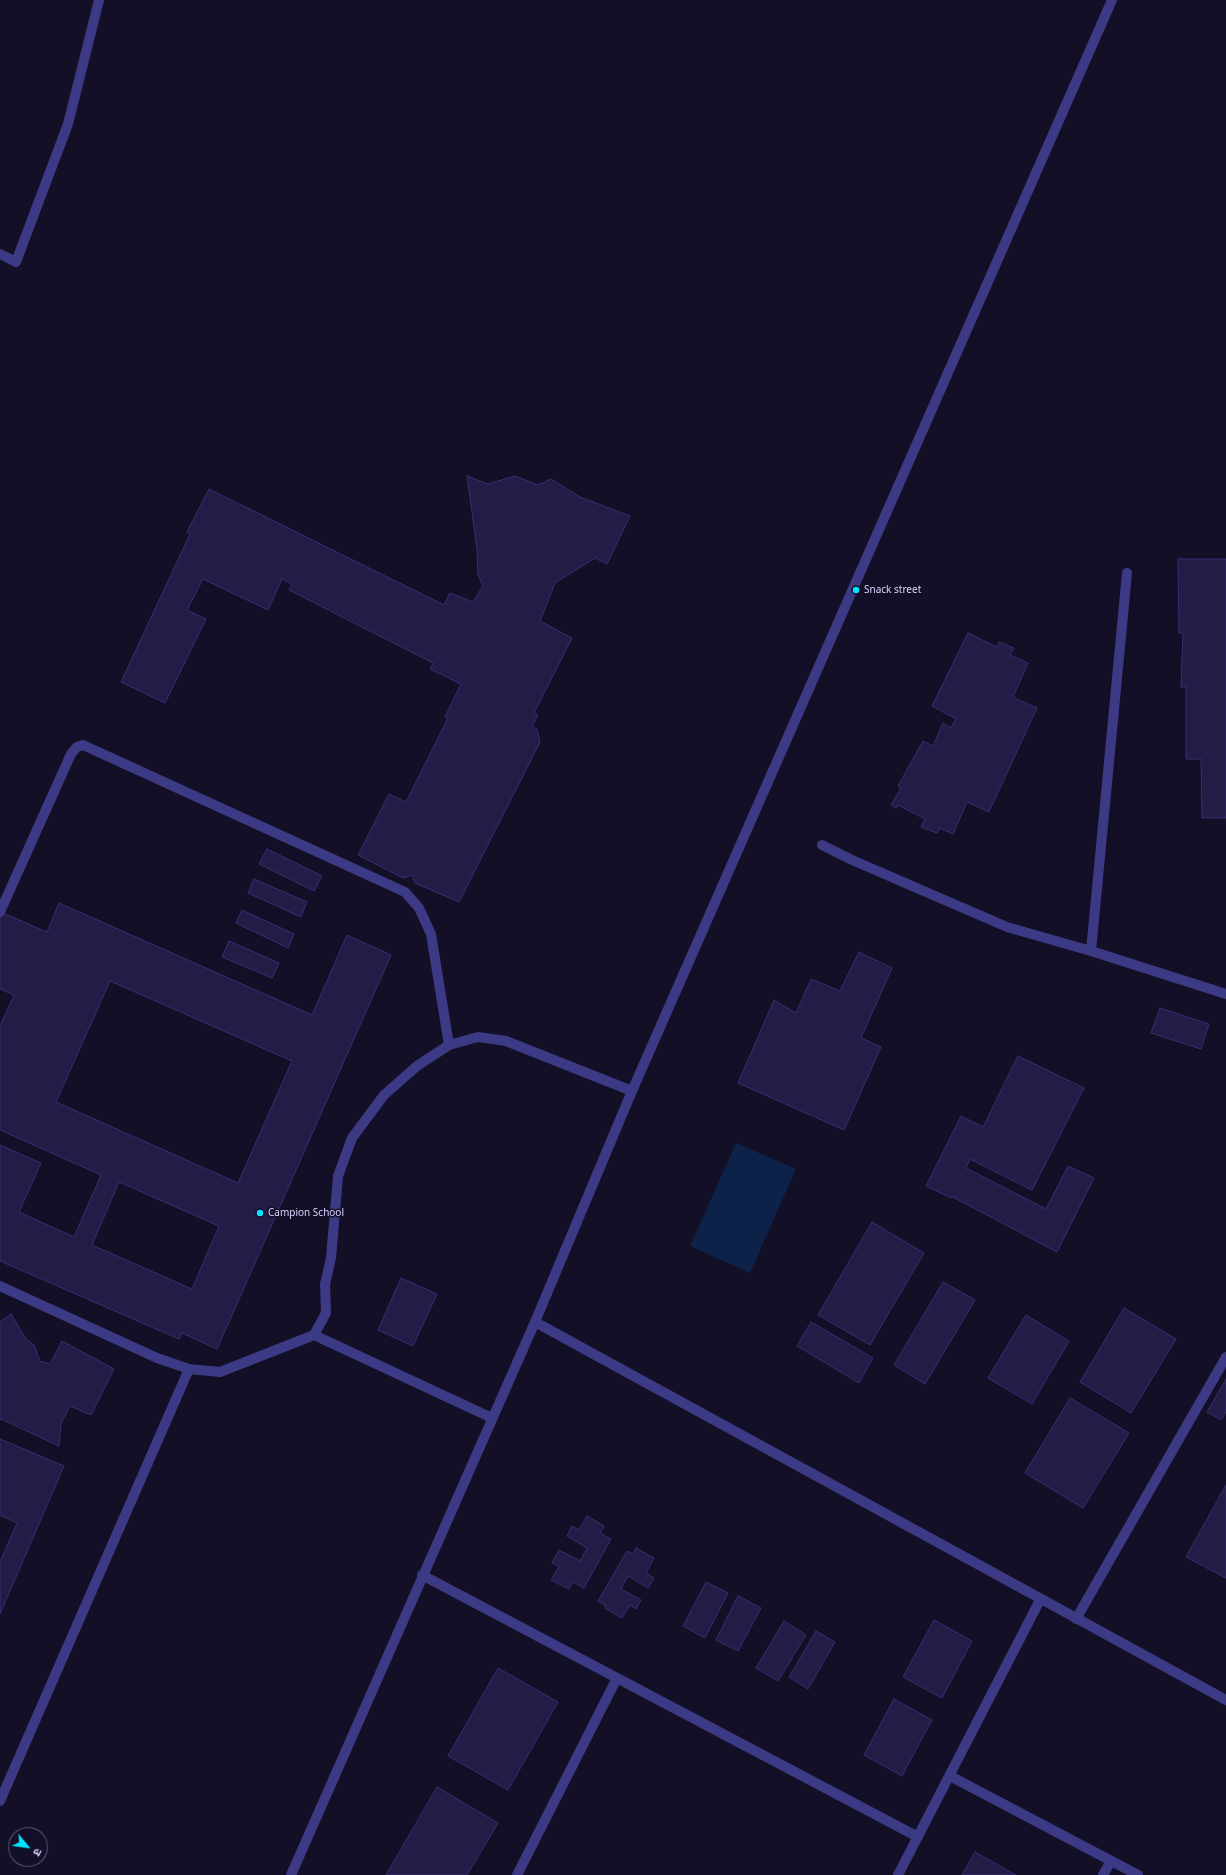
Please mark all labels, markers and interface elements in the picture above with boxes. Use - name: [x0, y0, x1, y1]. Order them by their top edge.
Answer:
- place label: Snack street: [864, 584, 921, 596]
- marker: Snack street: [851, 585, 861, 595]
- place label: Campion School: [268, 1207, 344, 1219]
- marker: Campion School: [255, 1208, 265, 1218]
- north arrow: [8, 1827, 48, 1867]
- text: उ: [30, 1846, 46, 1859]

